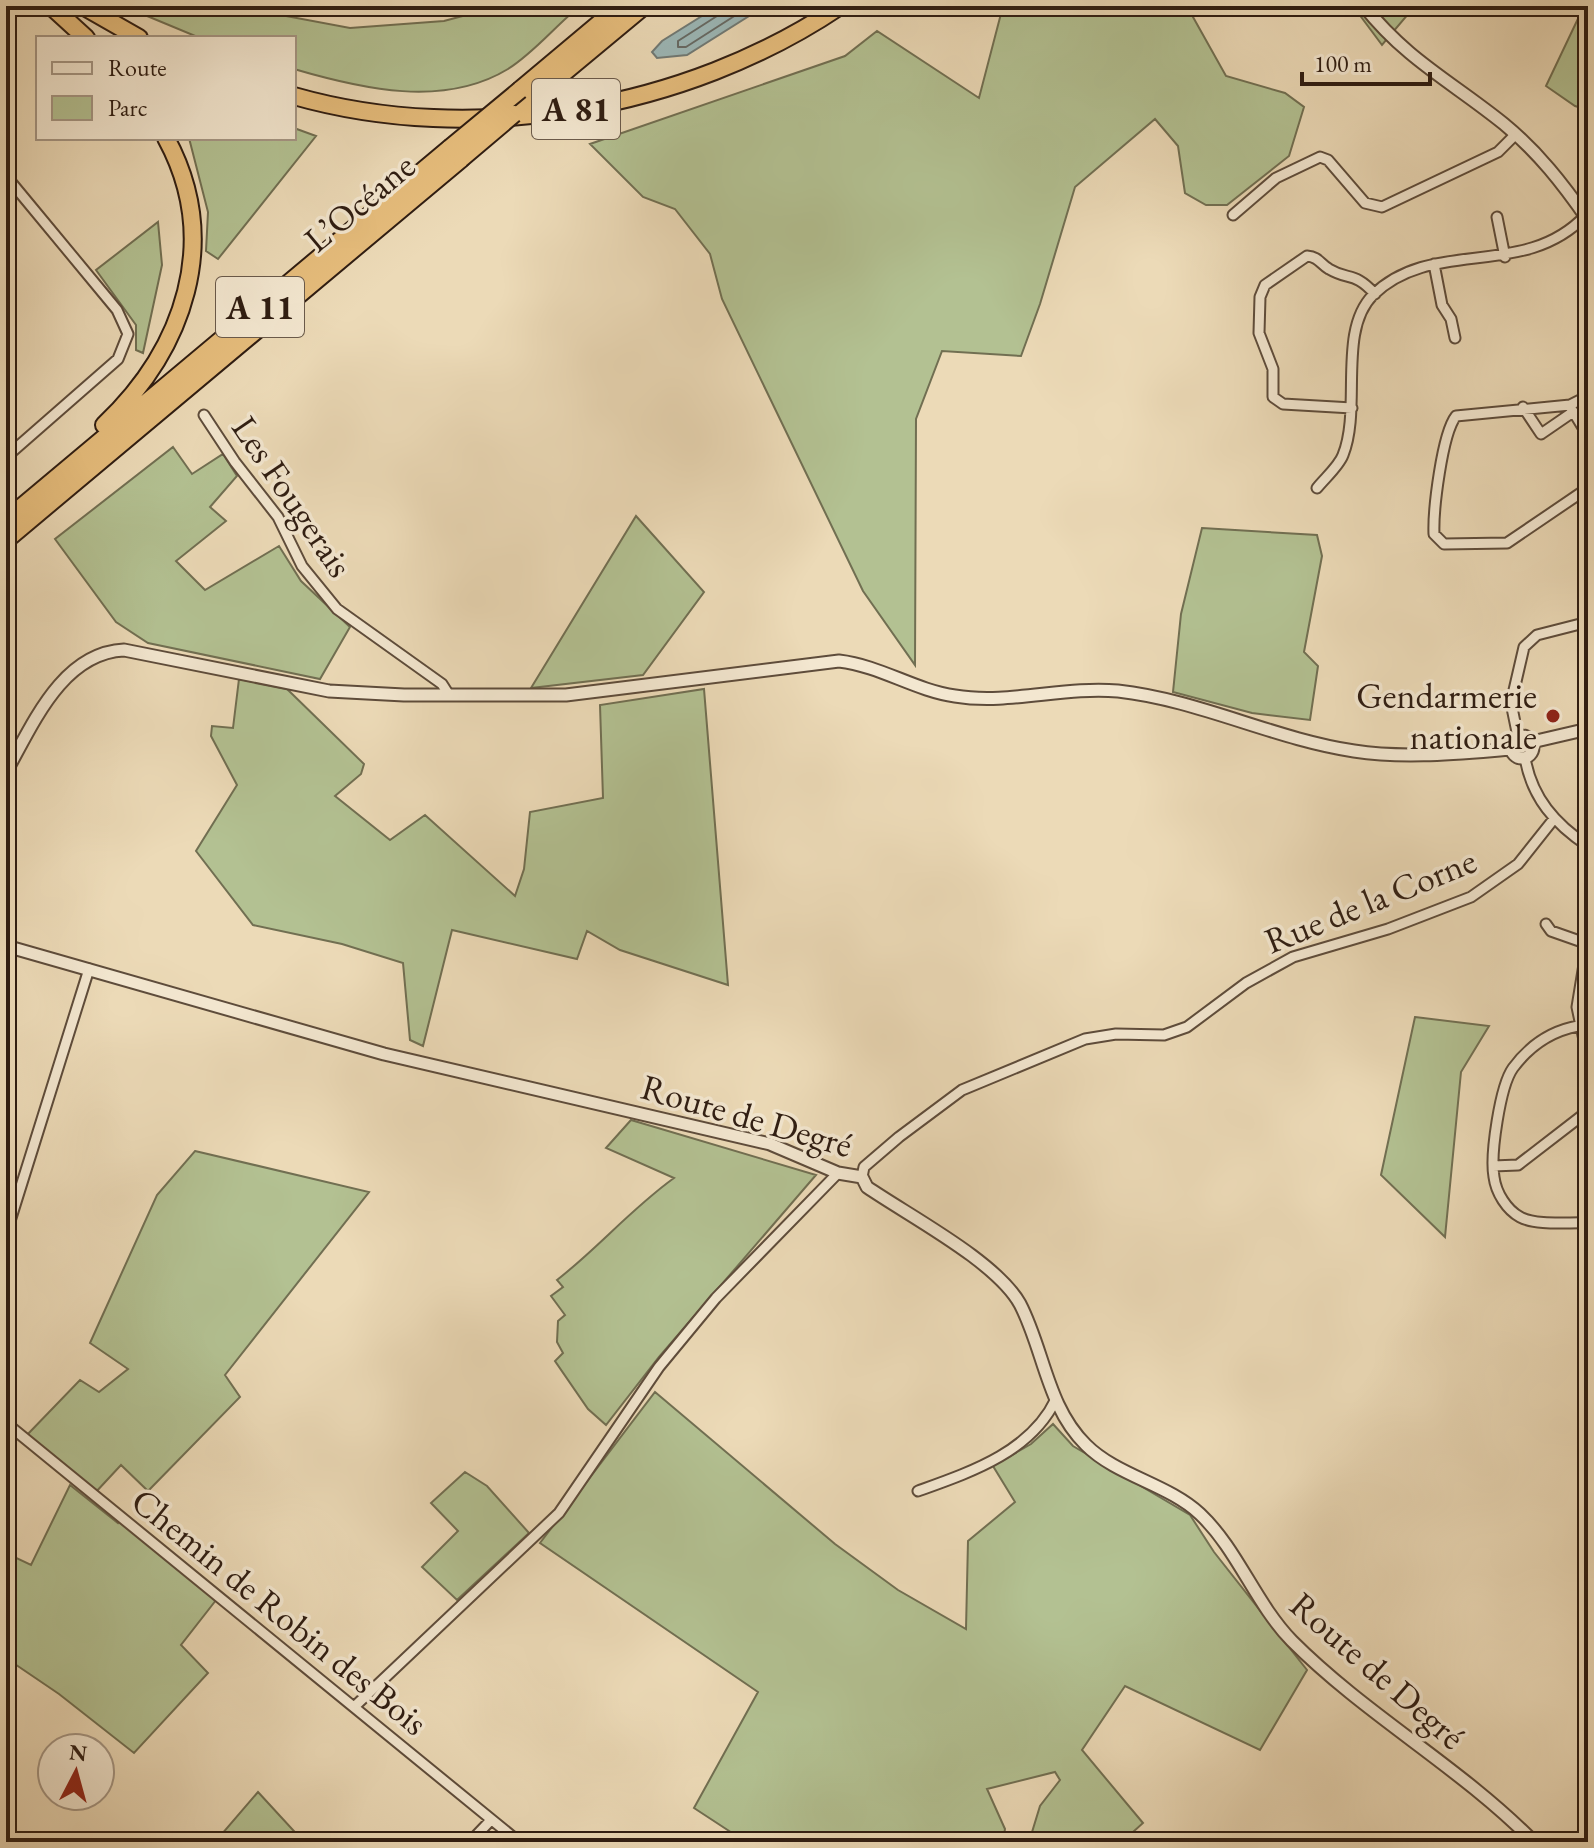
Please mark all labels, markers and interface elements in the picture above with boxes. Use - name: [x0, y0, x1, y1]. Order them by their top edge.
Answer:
- legend: [36, 36, 296, 140]
- scale bar: [1302, 36, 1430, 86]
- text: 100 m: [1314, 48, 1372, 79]
- text: Route: [108, 52, 167, 83]
- road number: A 81: [532, 79, 620, 139]
- text: Parc: [108, 92, 147, 123]
- street label: L’Océane: [294, 142, 424, 262]
- road number: A 11: [216, 277, 304, 337]
- street label: Les Fougerais: [221, 407, 364, 586]
- place label: Gendarmerie nationale: [1356, 672, 1537, 760]
- marker: Gendarmerie nationale: [1544, 707, 1562, 725]
- street label: Rue de la Corne: [1258, 837, 1483, 964]
- street label: Route de Degré: [636, 1063, 858, 1168]
- street label: Chemin de Robin des Bois: [122, 1477, 438, 1746]
- street label: Route de Degré: [1280, 1581, 1475, 1759]
- north arrow: [36, 1732, 116, 1812]
- text: N: [68, 1737, 89, 1768]

